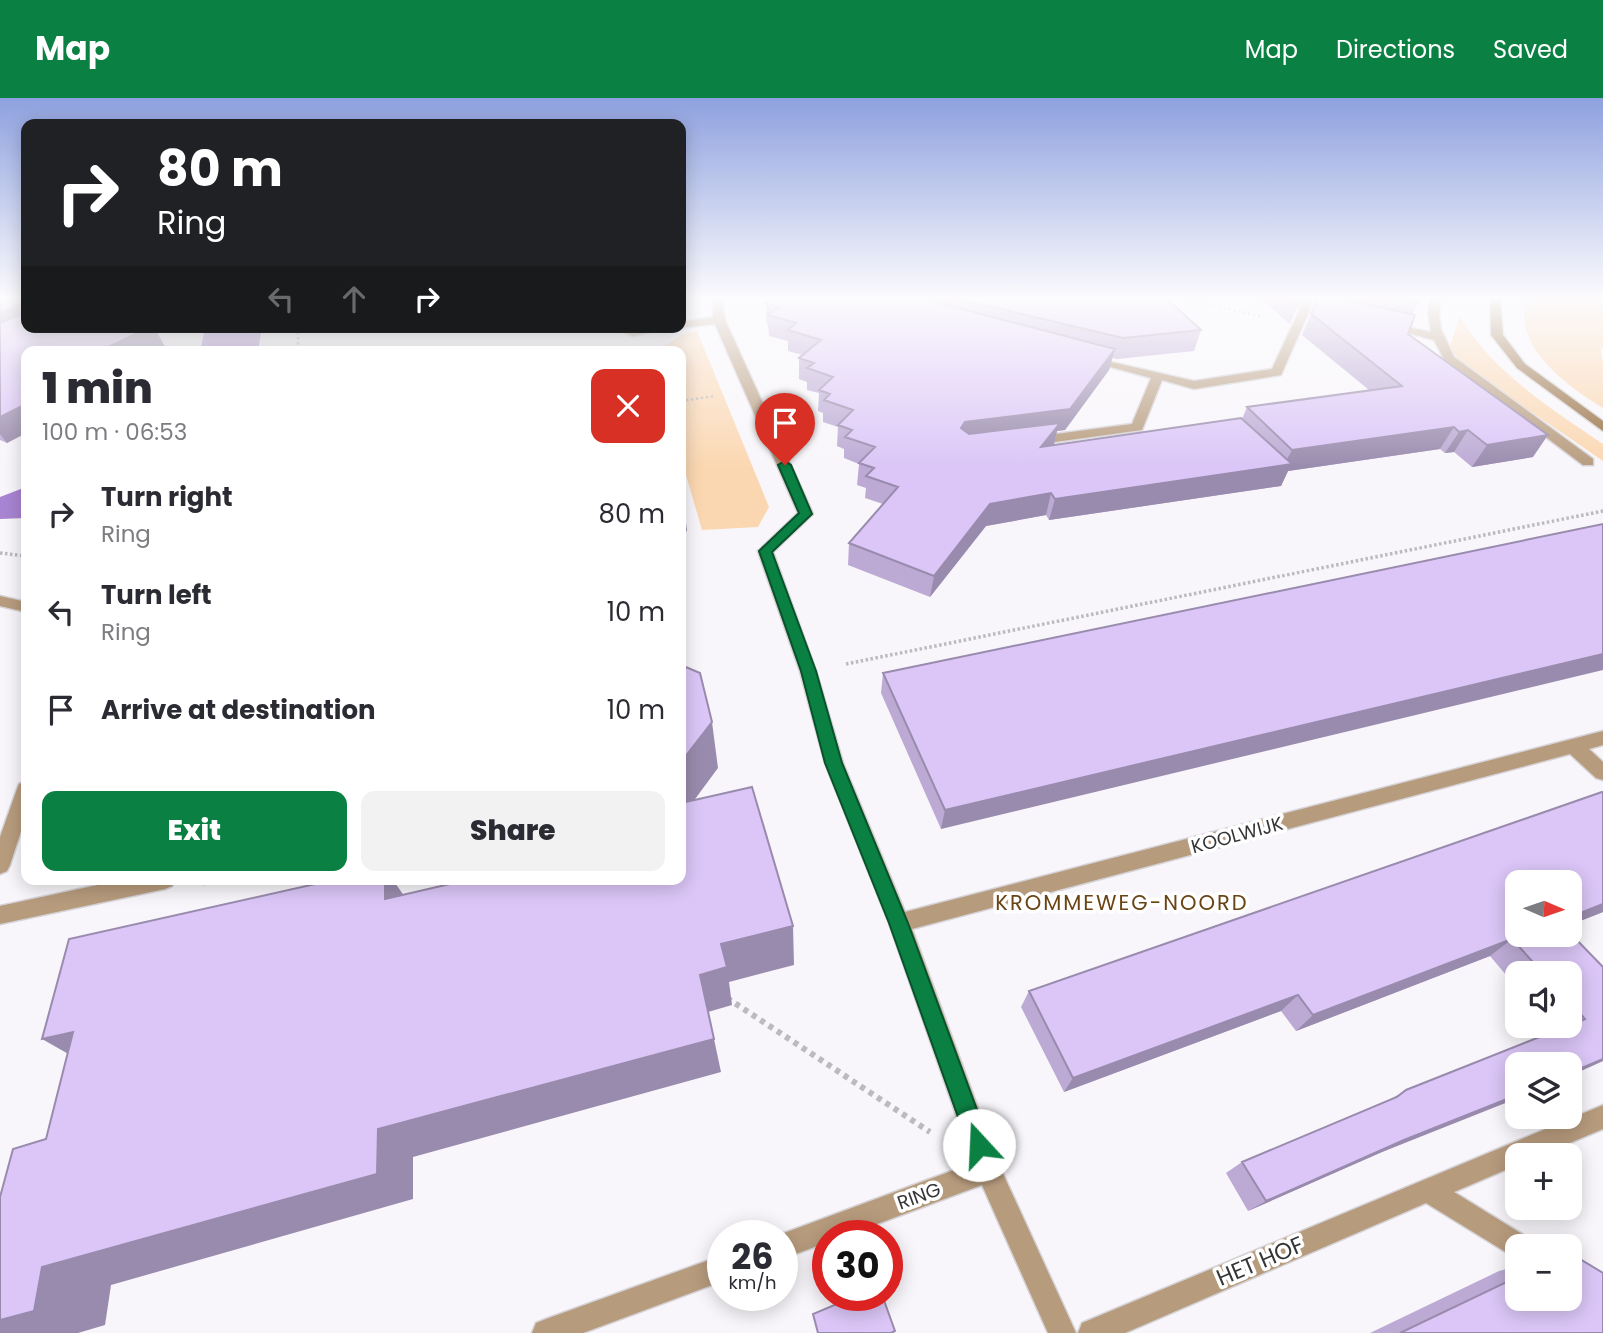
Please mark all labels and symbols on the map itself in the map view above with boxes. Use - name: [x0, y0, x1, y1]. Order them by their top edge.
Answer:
- pin: [755, 393, 815, 465]
- street label: KOOLWIJK: [1188, 810, 1286, 860]
- north arrow: [1505, 870, 1582, 947]
- district label: KROMMEWEG-NOORD: [995, 888, 1249, 917]
- position arrow: [942, 1108, 1016, 1182]
- street label: RING: [894, 1176, 944, 1216]
- speed limit sign: 30: [812, 1220, 903, 1311]
- street label: HET HOF: [1211, 1228, 1309, 1294]

